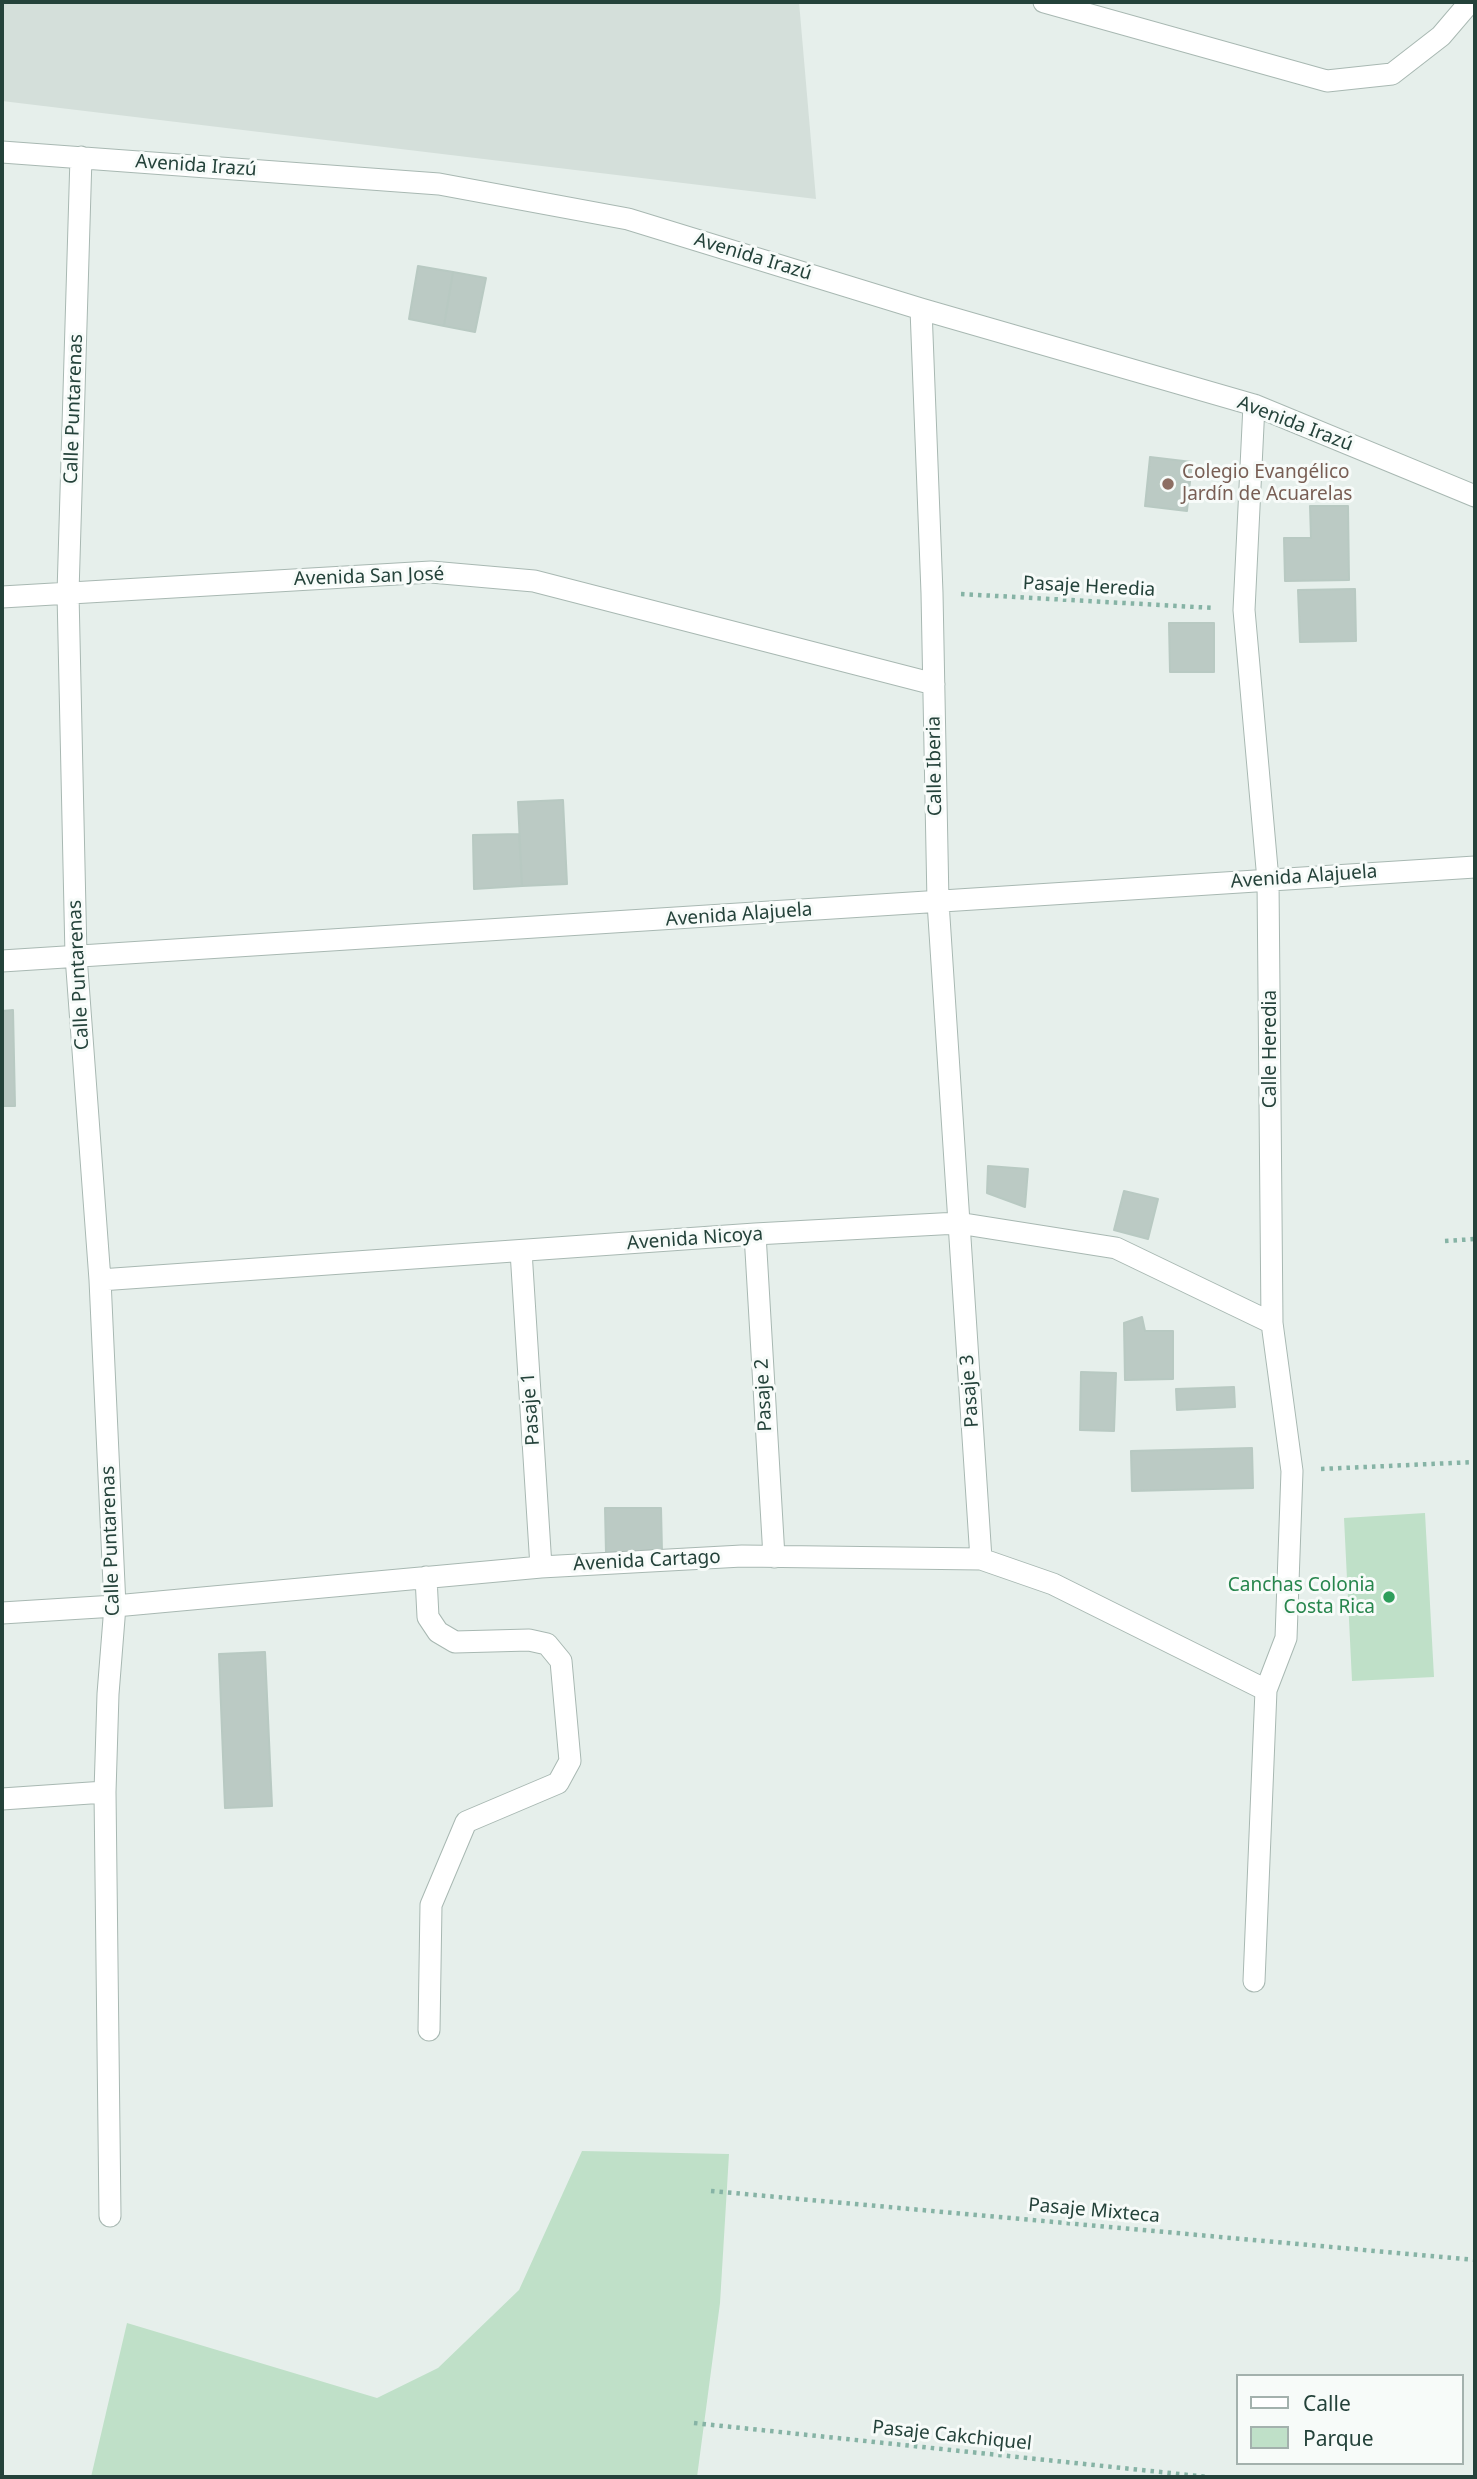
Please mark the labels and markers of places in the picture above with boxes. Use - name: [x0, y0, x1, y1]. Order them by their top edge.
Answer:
- place label: Colegio Evangélico Jardín de Acuarelas: [1182, 462, 1352, 506]
- marker: Colegio Evangélico Jardín de Acuarelas: [1160, 476, 1176, 492]
- place label: Canchas Colonia Costa Rica: [1228, 1575, 1375, 1619]
- marker: Canchas Colonia Costa Rica: [1381, 1589, 1397, 1605]

